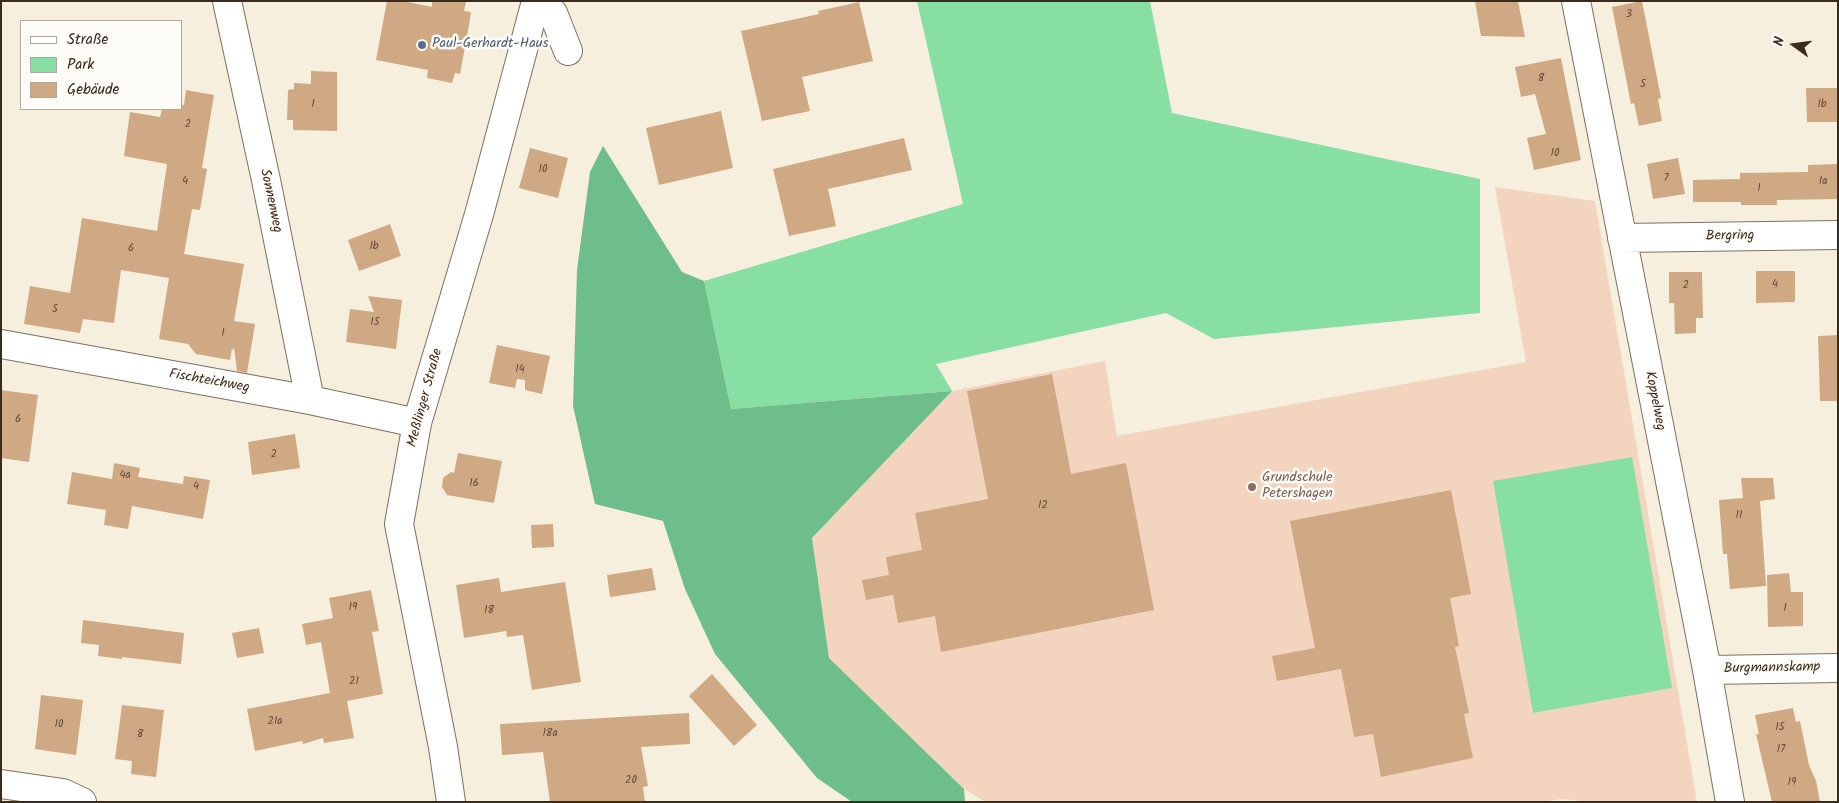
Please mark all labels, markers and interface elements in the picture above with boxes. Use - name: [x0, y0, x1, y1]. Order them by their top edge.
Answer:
- house number: 3: [1626, 8, 1632, 22]
- legend: [20, 20, 182, 110]
- north arrow: [1769, 20, 1819, 70]
- text: Straße: [67, 28, 108, 52]
- text: N: [1768, 34, 1791, 48]
- place label: Paul-Gerhardt-Haus: [432, 37, 548, 53]
- marker: Paul-Gerhardt-Haus: [416, 39, 428, 51]
- text: Park: [67, 53, 94, 77]
- house number: 8: [1538, 72, 1544, 86]
- text: Gebäude: [67, 78, 119, 102]
- house number: 5: [1640, 78, 1646, 92]
- house number: 1: [311, 98, 315, 112]
- house number: 1b: [1817, 98, 1827, 112]
- house number: 2: [185, 118, 191, 132]
- house number: 10: [1551, 147, 1559, 161]
- house number: 10: [539, 163, 547, 177]
- street label: Sonnenweg: [255, 168, 285, 234]
- house number: 7: [1663, 172, 1669, 186]
- house number: 4: [182, 175, 188, 189]
- house number: 1a: [1819, 175, 1827, 189]
- house number: 1: [1757, 182, 1761, 196]
- street label: Bergring: [1706, 228, 1754, 246]
- house number: 1b: [369, 240, 379, 254]
- house number: 6: [128, 242, 134, 256]
- house number: 4: [1772, 278, 1778, 292]
- house number: 2: [1683, 279, 1689, 293]
- house number: 5: [52, 303, 58, 317]
- house number: 15: [370, 316, 380, 330]
- house number: 1: [221, 327, 225, 341]
- street label: Meßlinger Straße: [405, 347, 447, 449]
- house number: 14: [515, 363, 525, 377]
- street label: Fischteichweg: [167, 367, 251, 397]
- street label: Koppelweg: [1640, 370, 1668, 432]
- house number: 6: [15, 413, 21, 427]
- house number: 2: [271, 448, 277, 462]
- house number: 4a: [119, 469, 131, 483]
- place label: Grundschule Petershagen: [1262, 471, 1333, 504]
- house number: 16: [469, 477, 479, 491]
- house number: 4: [193, 480, 199, 494]
- marker: Grundschule Petershagen: [1246, 481, 1258, 493]
- house number: 12: [1038, 499, 1048, 513]
- house number: 11: [1736, 509, 1742, 523]
- house number: 19: [349, 601, 357, 615]
- house number: 1: [1783, 602, 1787, 616]
- house number: 18: [484, 604, 494, 618]
- street label: Burgmannskamp: [1724, 660, 1820, 678]
- house number: 21: [349, 675, 359, 689]
- house number: 21a: [267, 715, 283, 729]
- house number: 10: [55, 718, 63, 732]
- house number: 15: [1775, 721, 1785, 735]
- house number: 18a: [542, 727, 558, 741]
- house number: 8: [137, 728, 143, 742]
- house number: 17: [1777, 743, 1785, 757]
- house number: 20: [625, 774, 637, 788]
- house number: 19: [1788, 776, 1796, 790]

